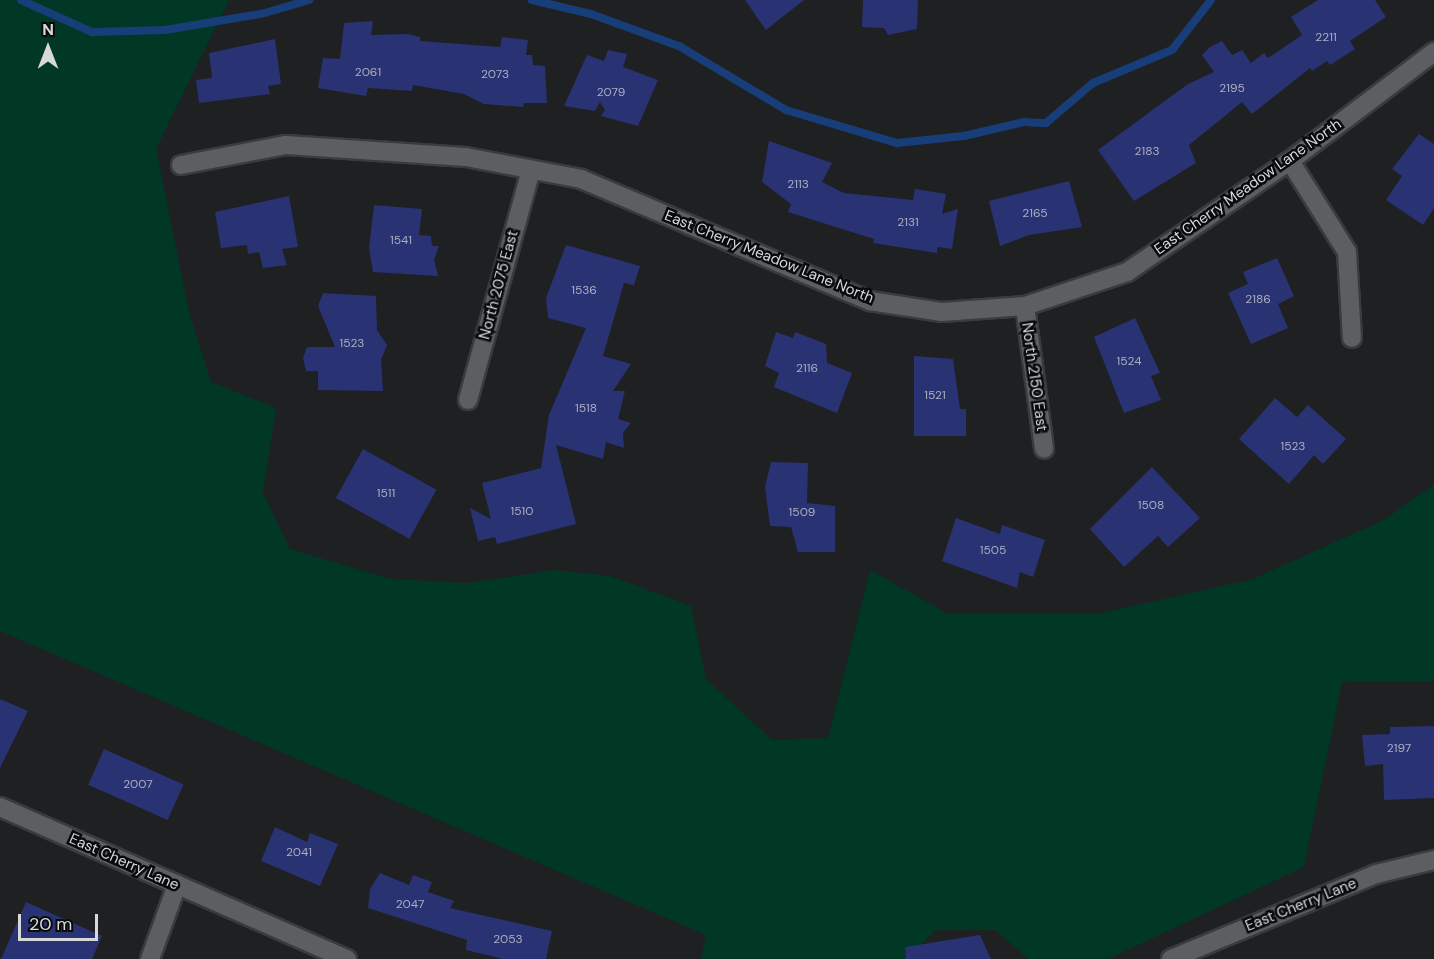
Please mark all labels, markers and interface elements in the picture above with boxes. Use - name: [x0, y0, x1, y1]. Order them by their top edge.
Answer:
- north arrow: [18, 18, 78, 78]
- text: N: [42, 19, 54, 40]
- house number: 2211: [1315, 31, 1337, 45]
- house number: 2061: [355, 66, 381, 80]
- house number: 2073: [481, 68, 509, 82]
- house number: 2195: [1219, 82, 1245, 96]
- house number: 2079: [597, 86, 625, 100]
- street label: East Cherry Meadow Lane North: [1151, 115, 1345, 259]
- house number: 2183: [1134, 145, 1160, 159]
- house number: 2113: [787, 178, 809, 192]
- street label: East Cherry Meadow Lane North: [662, 207, 876, 307]
- house number: 2165: [1022, 207, 1048, 221]
- house number: 2131: [897, 216, 919, 230]
- street label: North 2075 East: [476, 228, 522, 342]
- house number: 1541: [390, 234, 412, 248]
- house number: 1536: [571, 284, 597, 298]
- house number: 2186: [1245, 293, 1271, 307]
- street label: North 2150 East: [1017, 321, 1051, 433]
- house number: 1523: [340, 337, 364, 351]
- house number: 1524: [1117, 355, 1141, 369]
- house number: 2116: [796, 362, 818, 376]
- house number: 1521: [924, 389, 946, 403]
- house number: 1518: [575, 402, 597, 416]
- house number: 1523: [1281, 440, 1305, 454]
- house number: 1511: [377, 487, 395, 501]
- house number: 1508: [1138, 499, 1164, 513]
- house number: 1510: [510, 505, 534, 519]
- house number: 1509: [789, 506, 815, 520]
- house number: 1505: [980, 544, 1006, 558]
- house number: 2197: [1387, 742, 1411, 756]
- house number: 2007: [123, 778, 153, 792]
- street label: East Cherry Lane: [66, 830, 182, 894]
- house number: 2041: [286, 846, 312, 860]
- street label: East Cherry Lane: [1243, 875, 1359, 935]
- house number: 2047: [396, 898, 424, 912]
- scale bar: [21, 902, 100, 940]
- text: 20 m: [29, 912, 72, 936]
- house number: 2053: [493, 933, 523, 947]

